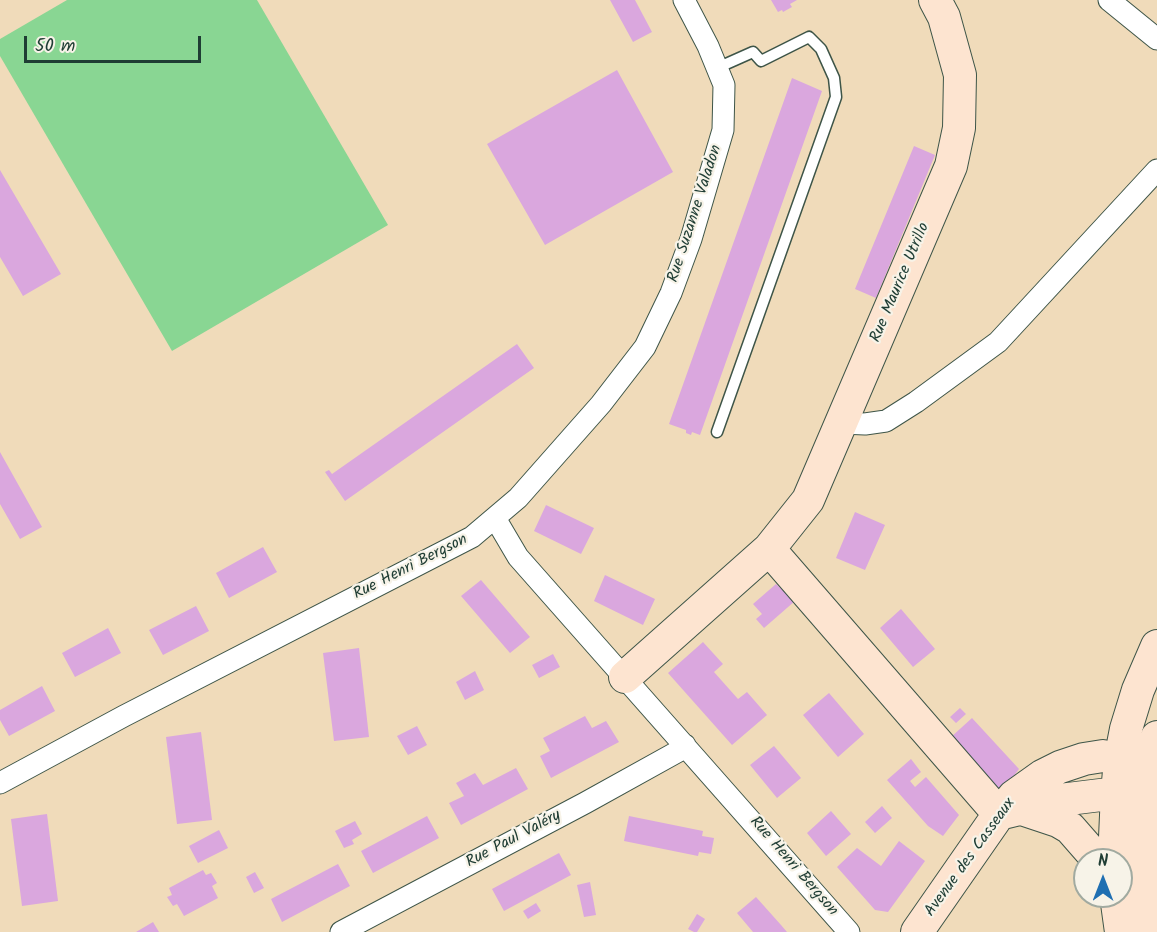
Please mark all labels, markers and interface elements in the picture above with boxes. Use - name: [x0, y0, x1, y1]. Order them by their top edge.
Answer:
- scale bar: [27, 24, 204, 62]
- text: 50 m: [35, 32, 75, 61]
- street label: Rue Suzanne Valadon: [665, 143, 727, 285]
- street label: Rue Maurice Utrillo: [867, 220, 935, 346]
- street label: Rue Henri Bergson: [351, 531, 471, 605]
- street label: Avenue des Casseaux: [922, 795, 1020, 921]
- street label: Rue Paul Valéry: [463, 807, 565, 873]
- street label: Rue Henri Bergson: [745, 813, 841, 921]
- north arrow: [1073, 848, 1133, 908]
- text: N: [1098, 849, 1108, 874]

